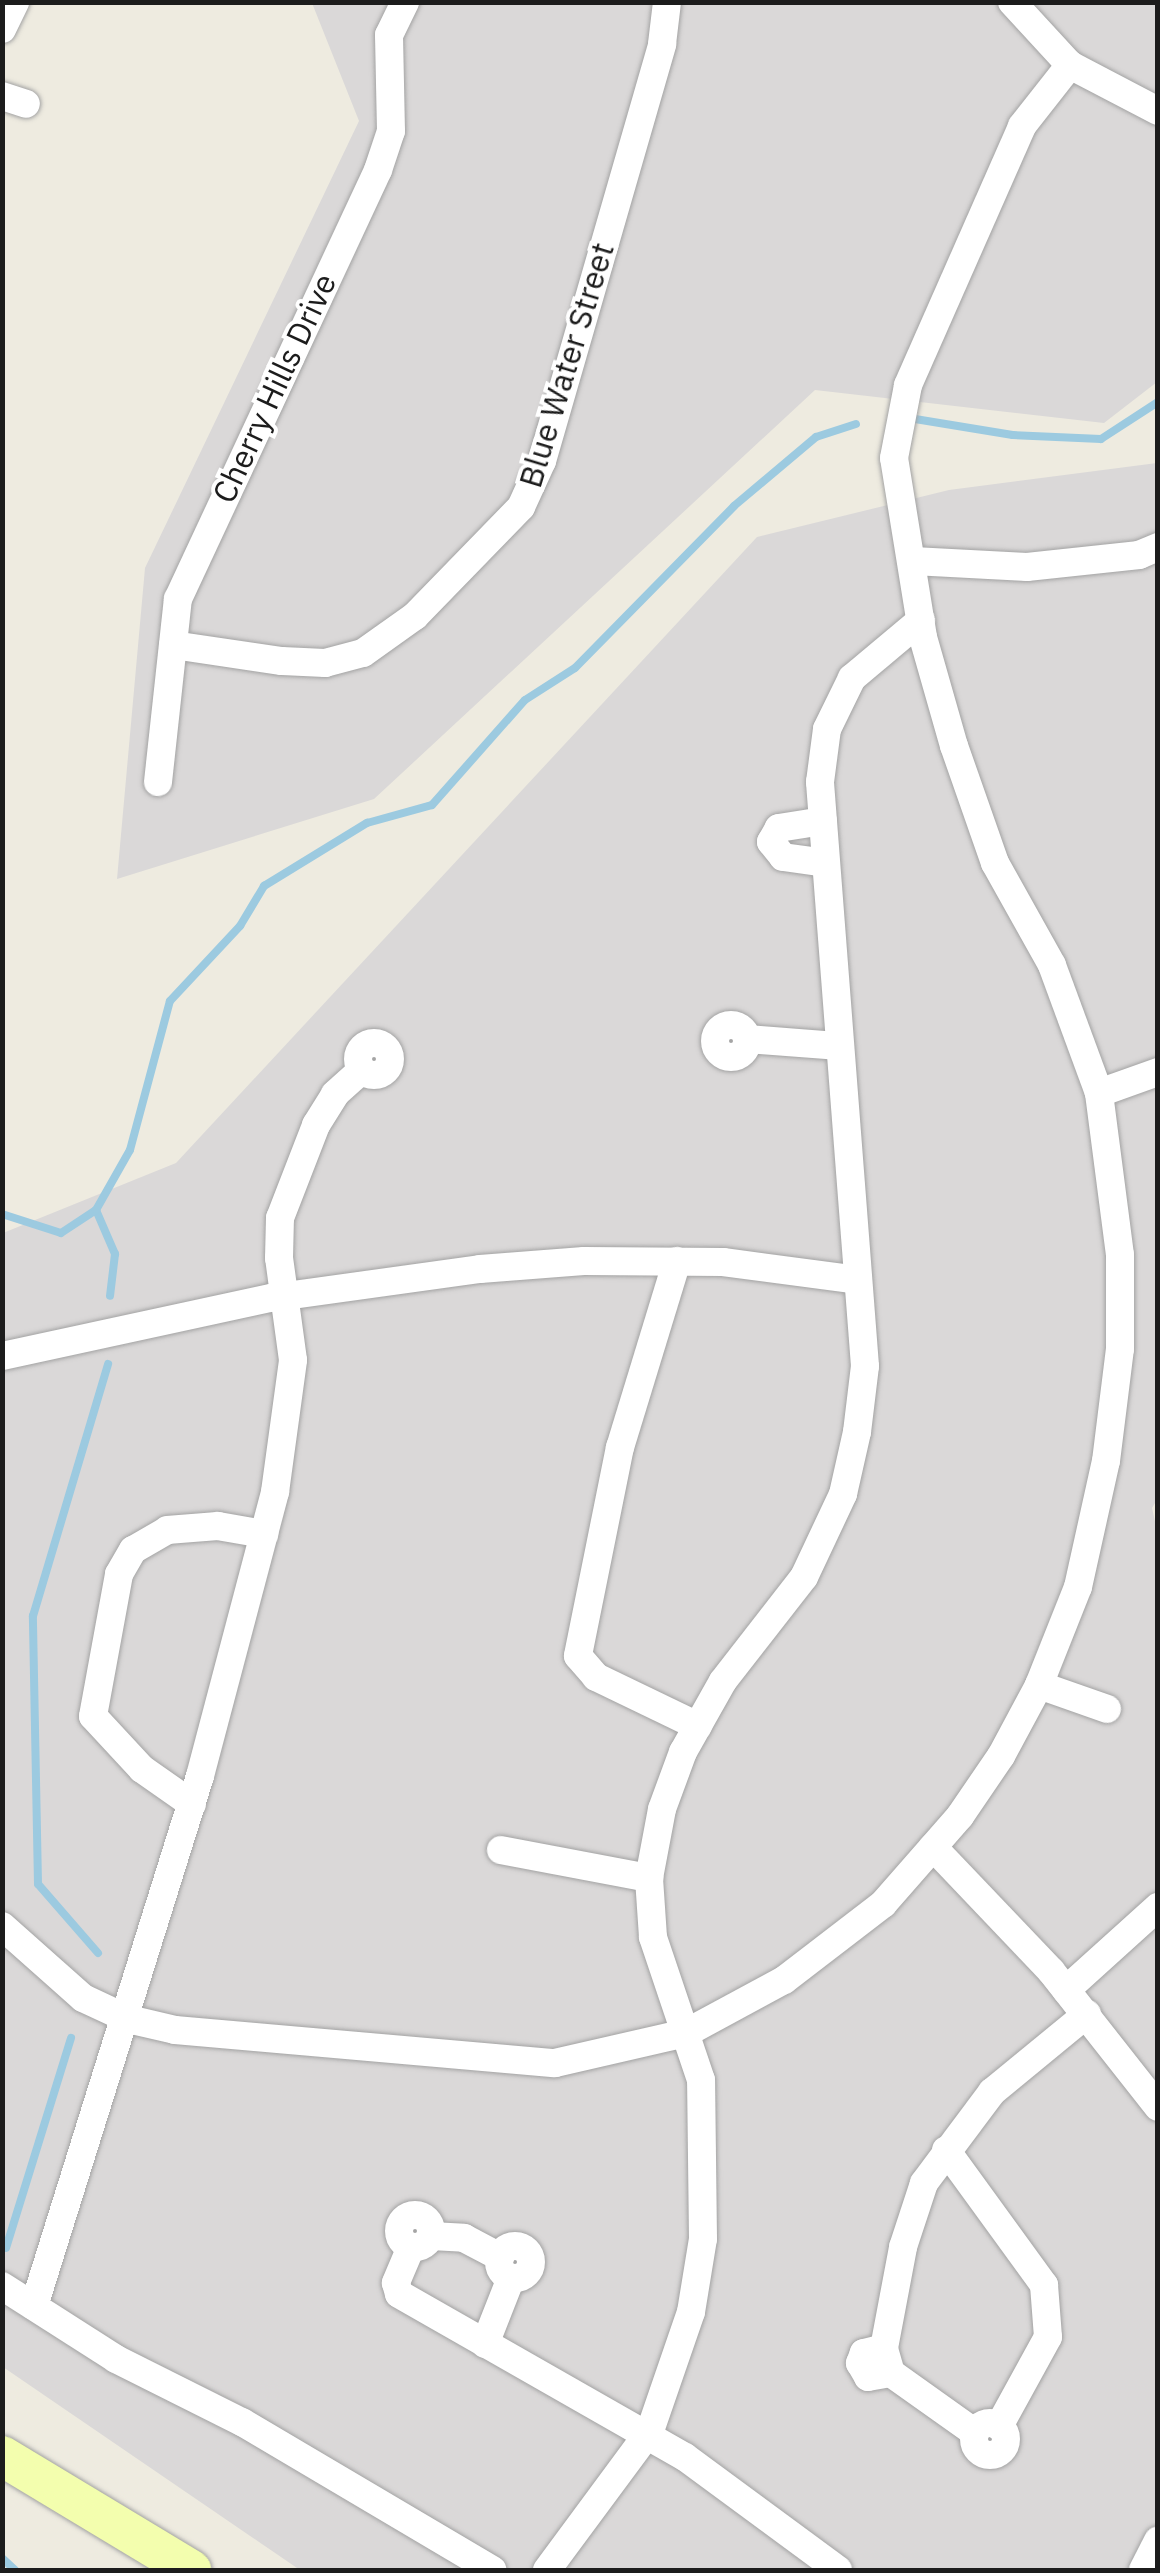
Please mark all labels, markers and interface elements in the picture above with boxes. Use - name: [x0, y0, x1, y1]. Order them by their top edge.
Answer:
- street label: Blue Water Street: [511, 238, 621, 492]
- street label: Cherry Hills Drive: [204, 267, 344, 509]

